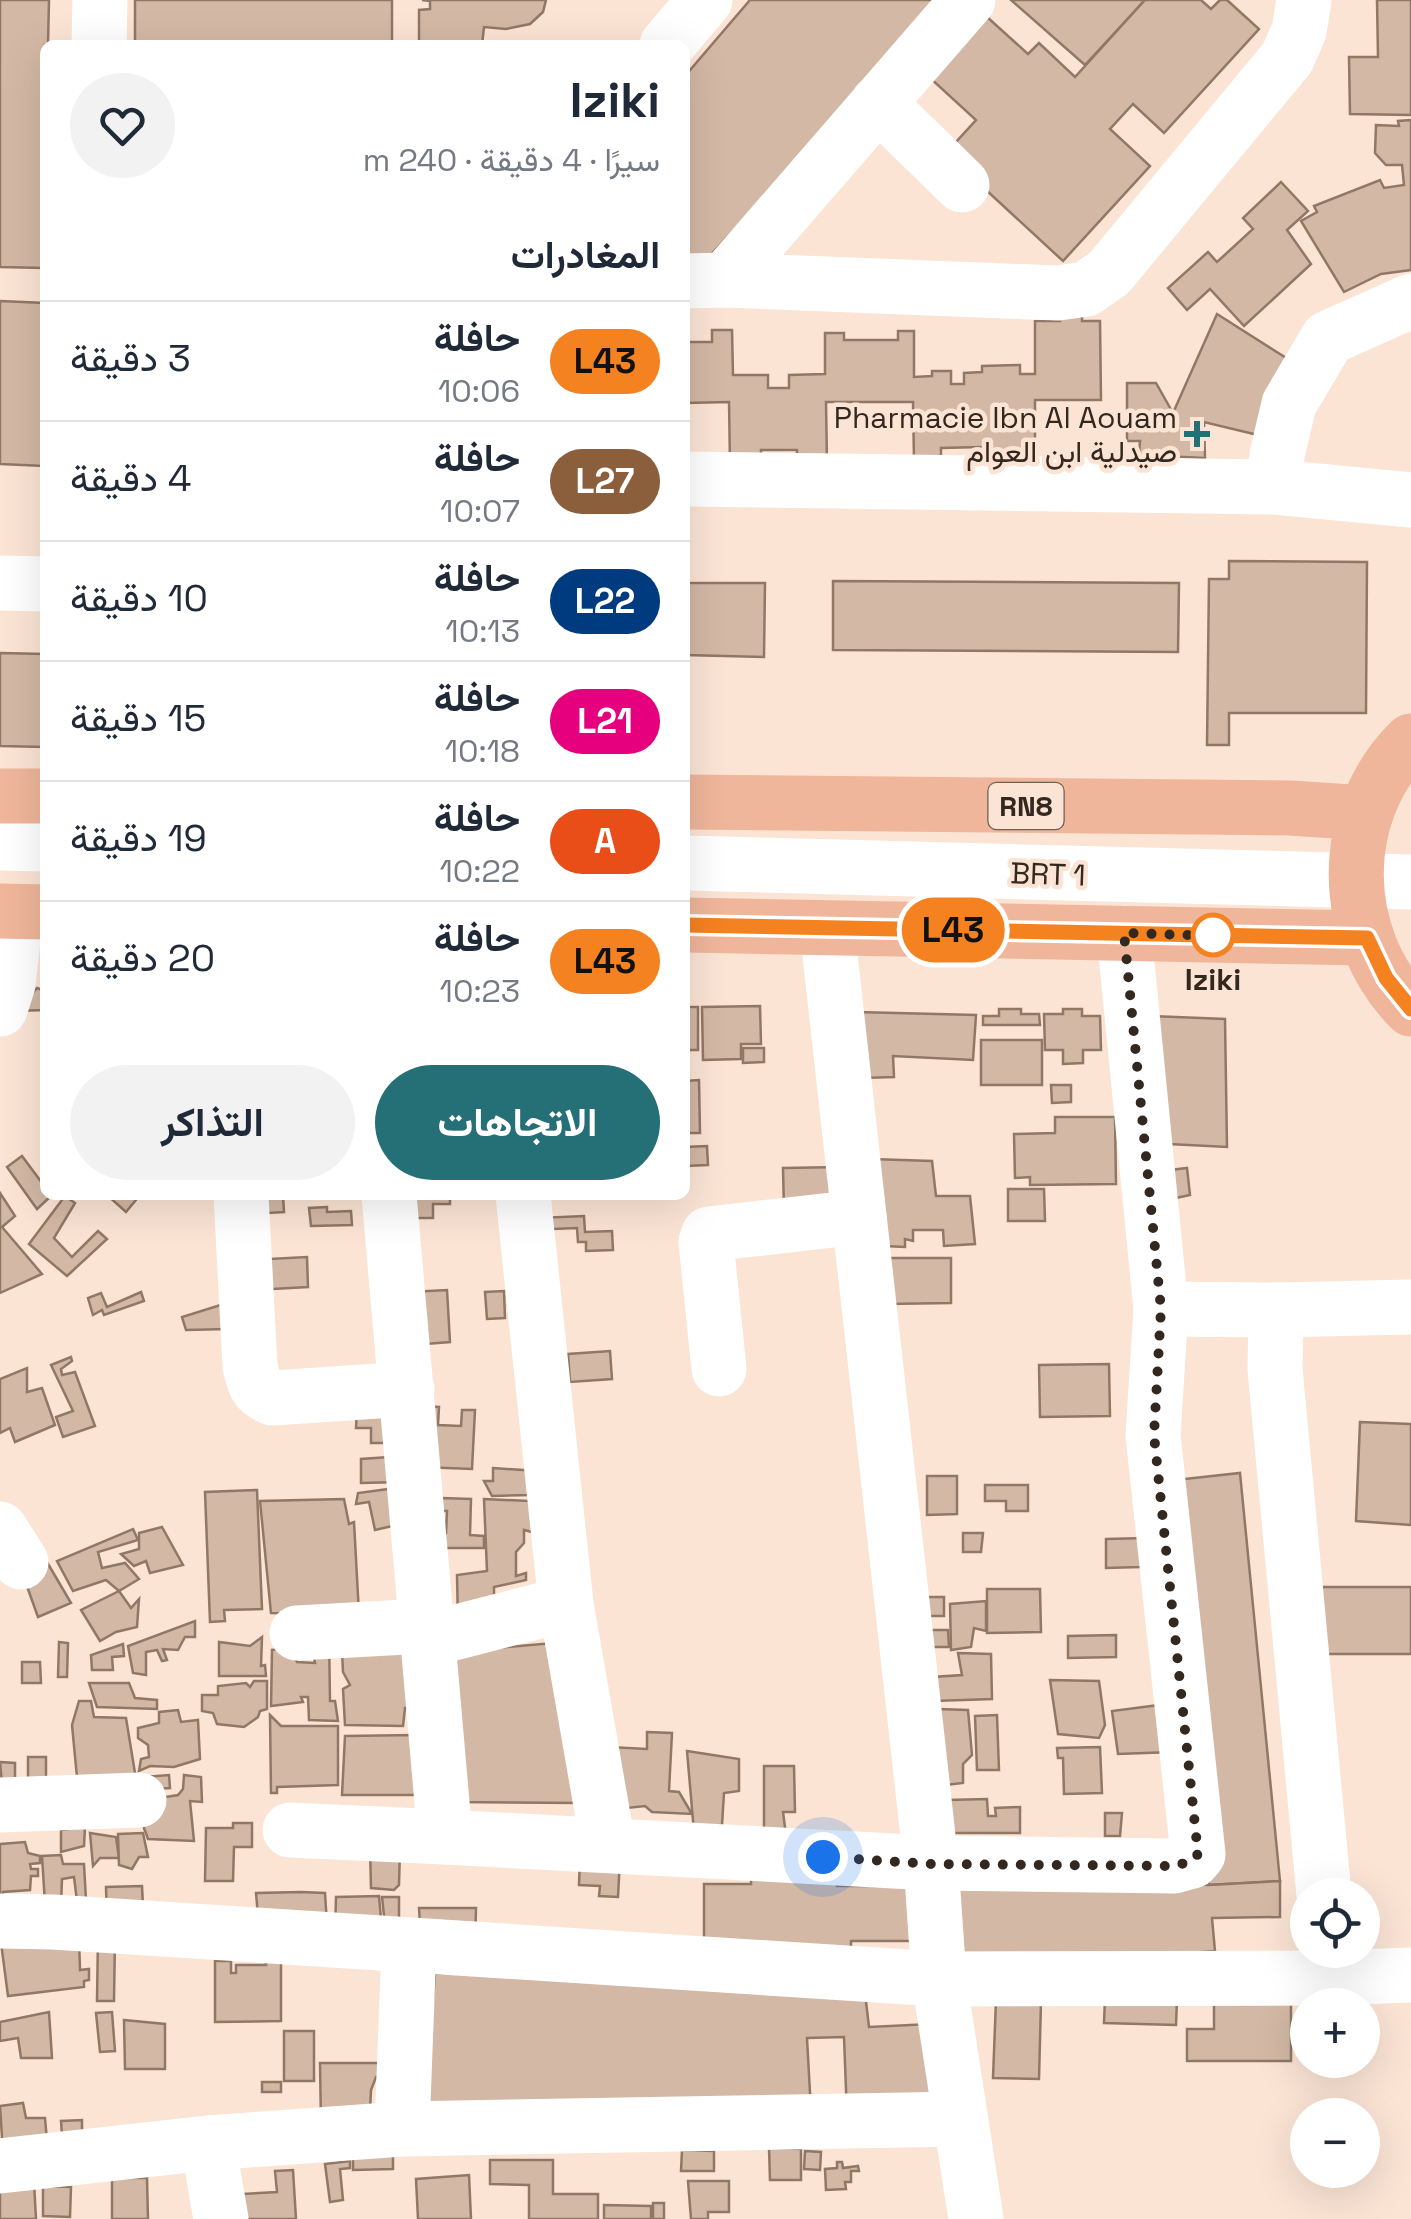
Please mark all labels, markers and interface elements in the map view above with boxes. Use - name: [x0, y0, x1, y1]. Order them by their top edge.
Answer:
- text: Iziki: [570, 70, 660, 131]
- button: heart: [70, 73, 175, 178]
- text: سيرًا · 4 دقيقة · 240 m: [363, 140, 660, 180]
- text: المغادرات: [511, 231, 660, 279]
- text: حافلة: [434, 314, 520, 362]
- text: 3 دقيقة: [70, 334, 191, 382]
- text: L43: [574, 339, 636, 383]
- text: 10:06: [438, 371, 520, 411]
- place label: Pharmacie Ibn Al Aouam صيدلية ابن العوام: [834, 398, 1177, 471]
- marker: Pharmacie Ibn Al Aouam صيدلية ابن العوام: [1186, 423, 1208, 445]
- text: حافلة: [434, 434, 520, 482]
- text: 4 دقيقة: [70, 454, 191, 502]
- text: L27: [576, 459, 634, 503]
- text: 10:07: [440, 491, 520, 531]
- text: حافلة: [434, 554, 520, 602]
- text: 10 دقيقة: [70, 574, 208, 622]
- text: L22: [575, 579, 635, 623]
- text: 10:13: [445, 611, 520, 651]
- text: حافلة: [434, 674, 520, 722]
- text: 15 دقيقة: [70, 694, 206, 742]
- text: L21: [577, 699, 633, 743]
- text: 10:18: [445, 731, 520, 771]
- road number: RN8: [988, 783, 1064, 829]
- text: حافلة: [434, 794, 520, 842]
- text: 19 دقيقة: [70, 814, 207, 862]
- text: A: [594, 819, 616, 863]
- text: 10:22: [439, 851, 520, 891]
- street label: BRT 1: [1010, 853, 1086, 895]
- line badge: L43: [896, 898, 1010, 962]
- text: L43: [922, 908, 984, 952]
- text: حافلة: [434, 914, 520, 962]
- marker: Iziki: [1192, 914, 1234, 956]
- text: 20 دقيقة: [70, 934, 215, 982]
- text: L43: [574, 939, 636, 983]
- place label: Iziki: [1185, 960, 1241, 999]
- text: 10:23: [440, 971, 520, 1011]
- button: التذاكر: [70, 1065, 355, 1180]
- button: الاتجاهات: [375, 1065, 660, 1180]
- your location: [798, 1832, 848, 1882]
- map controls: [1290, 1878, 1380, 2188]
- button: locate: [1290, 1878, 1380, 1968]
- button: +: [1290, 1988, 1380, 2078]
- button: −: [1290, 2098, 1380, 2188]

